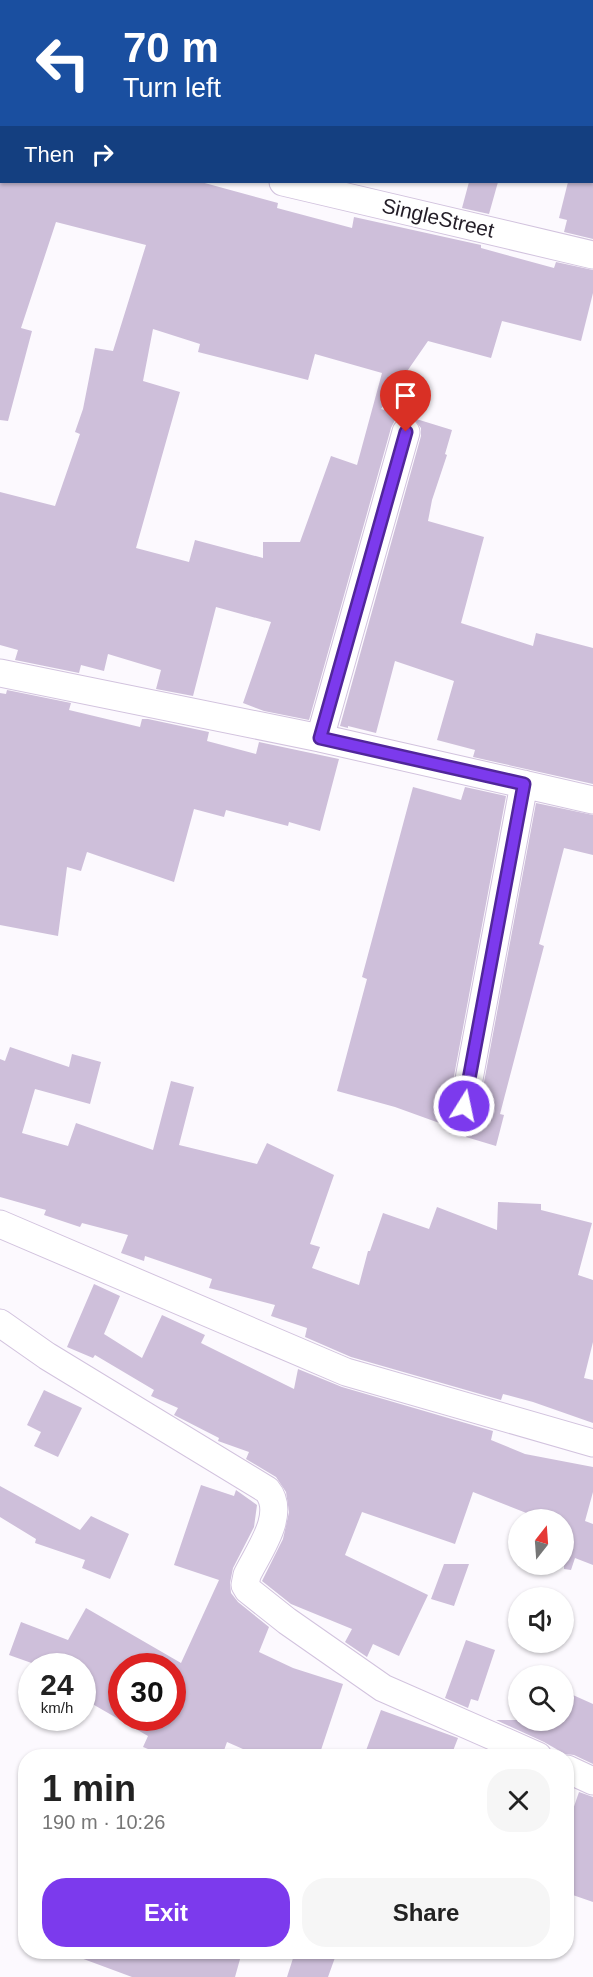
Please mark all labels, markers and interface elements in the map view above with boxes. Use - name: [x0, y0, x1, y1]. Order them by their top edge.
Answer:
- icon: left: [24, 24, 102, 102]
- text: 70 m: [123, 24, 219, 71]
- text: Turn left: [123, 73, 221, 103]
- icon: right: [86, 138, 119, 171]
- text: Then: [24, 142, 74, 167]
- street label: SingleStreet: [380, 193, 497, 242]
- pin: [380, 370, 431, 432]
- icon: arrive: [389, 379, 422, 412]
- position arrow: [432, 1074, 496, 1138]
- north arrow: [508, 1509, 574, 1575]
- map controls: [508, 1509, 574, 1731]
- button: sound: [508, 1587, 574, 1653]
- speed limit sign: 30: [108, 1653, 186, 1731]
- button: search: [508, 1665, 574, 1731]
- text: 24: [40, 1668, 74, 1701]
- text: km/h: [41, 1699, 73, 1716]
- text: 1 min: [42, 1768, 136, 1809]
- button: close: [487, 1769, 550, 1832]
- text: 190 m · 10:26: [42, 1811, 165, 1833]
- button: Exit: [42, 1878, 290, 1947]
- button: Share: [302, 1878, 550, 1947]

